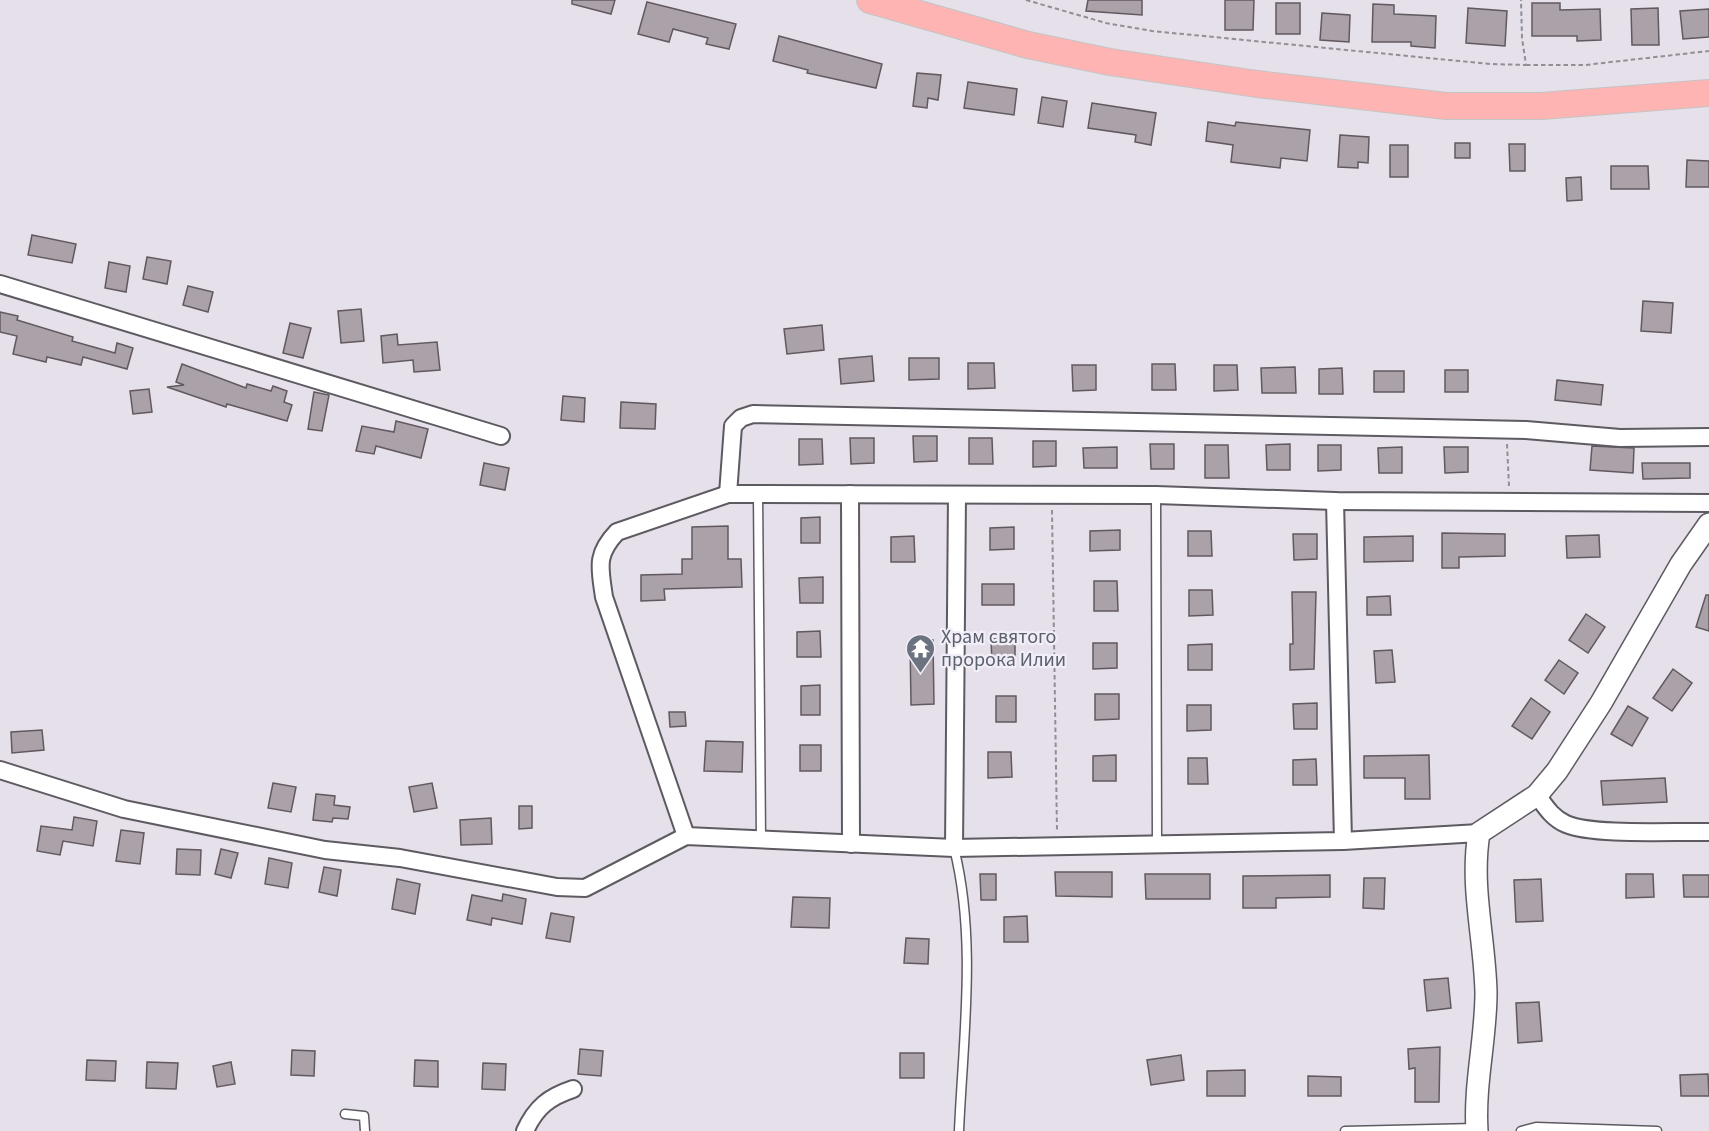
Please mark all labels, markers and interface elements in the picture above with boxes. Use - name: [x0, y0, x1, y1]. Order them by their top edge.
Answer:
- place label: Храм святого пророка Илии: [941, 623, 1066, 674]
- temple icon: Храм святого пророка Илии: [904, 632, 936, 674]

